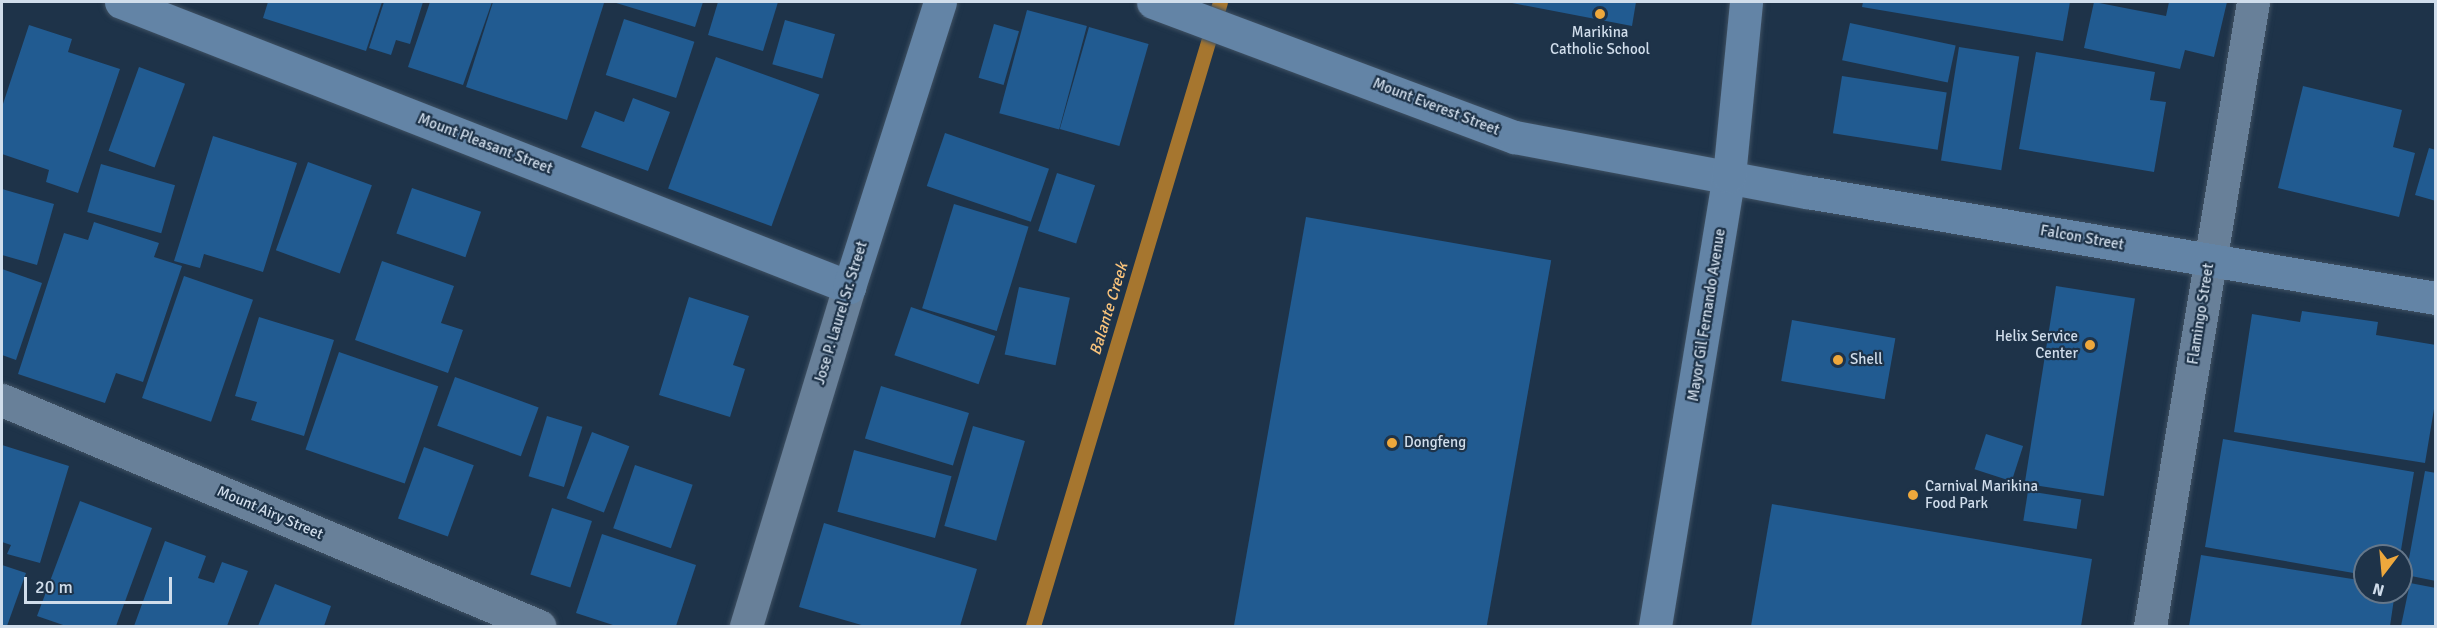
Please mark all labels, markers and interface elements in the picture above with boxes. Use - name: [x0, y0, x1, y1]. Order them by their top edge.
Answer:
- marker: Marikina Catholic School: [1593, 7, 1607, 21]
- place label: Marikina Catholic School: [1550, 23, 1650, 58]
- street label: Mount Everest Street: [1370, 75, 1502, 139]
- street label: Mount Pleasant Street: [415, 110, 555, 178]
- street label: Falcon Street: [2039, 222, 2125, 254]
- street label: Mayor Gil Fernando Avenue: [1684, 227, 1730, 403]
- street label: Jose P. Laurel Sr. Street: [811, 239, 871, 387]
- water label: Balante Creek: [1086, 260, 1132, 358]
- street label: Flamingo Street: [2184, 262, 2218, 366]
- place label: Helix Service Center: [1995, 327, 2078, 362]
- marker: Helix Service Center: [2083, 338, 2097, 352]
- place label: Shell: [1850, 351, 1883, 369]
- marker: Shell: [1831, 353, 1845, 367]
- place label: Dongfeng: [1404, 434, 1466, 452]
- marker: Dongfeng: [1385, 436, 1399, 450]
- place label: Carnival Marikina Food Park: [1925, 477, 2038, 512]
- street label: Mount Airy Street: [214, 483, 326, 543]
- marker: Carnival Marikina Food Park: [1906, 488, 1920, 502]
- north arrow: [2353, 544, 2413, 604]
- scale bar: [27, 565, 176, 603]
- text: 20 m: [35, 576, 73, 598]
- text: N: [2370, 578, 2387, 601]

